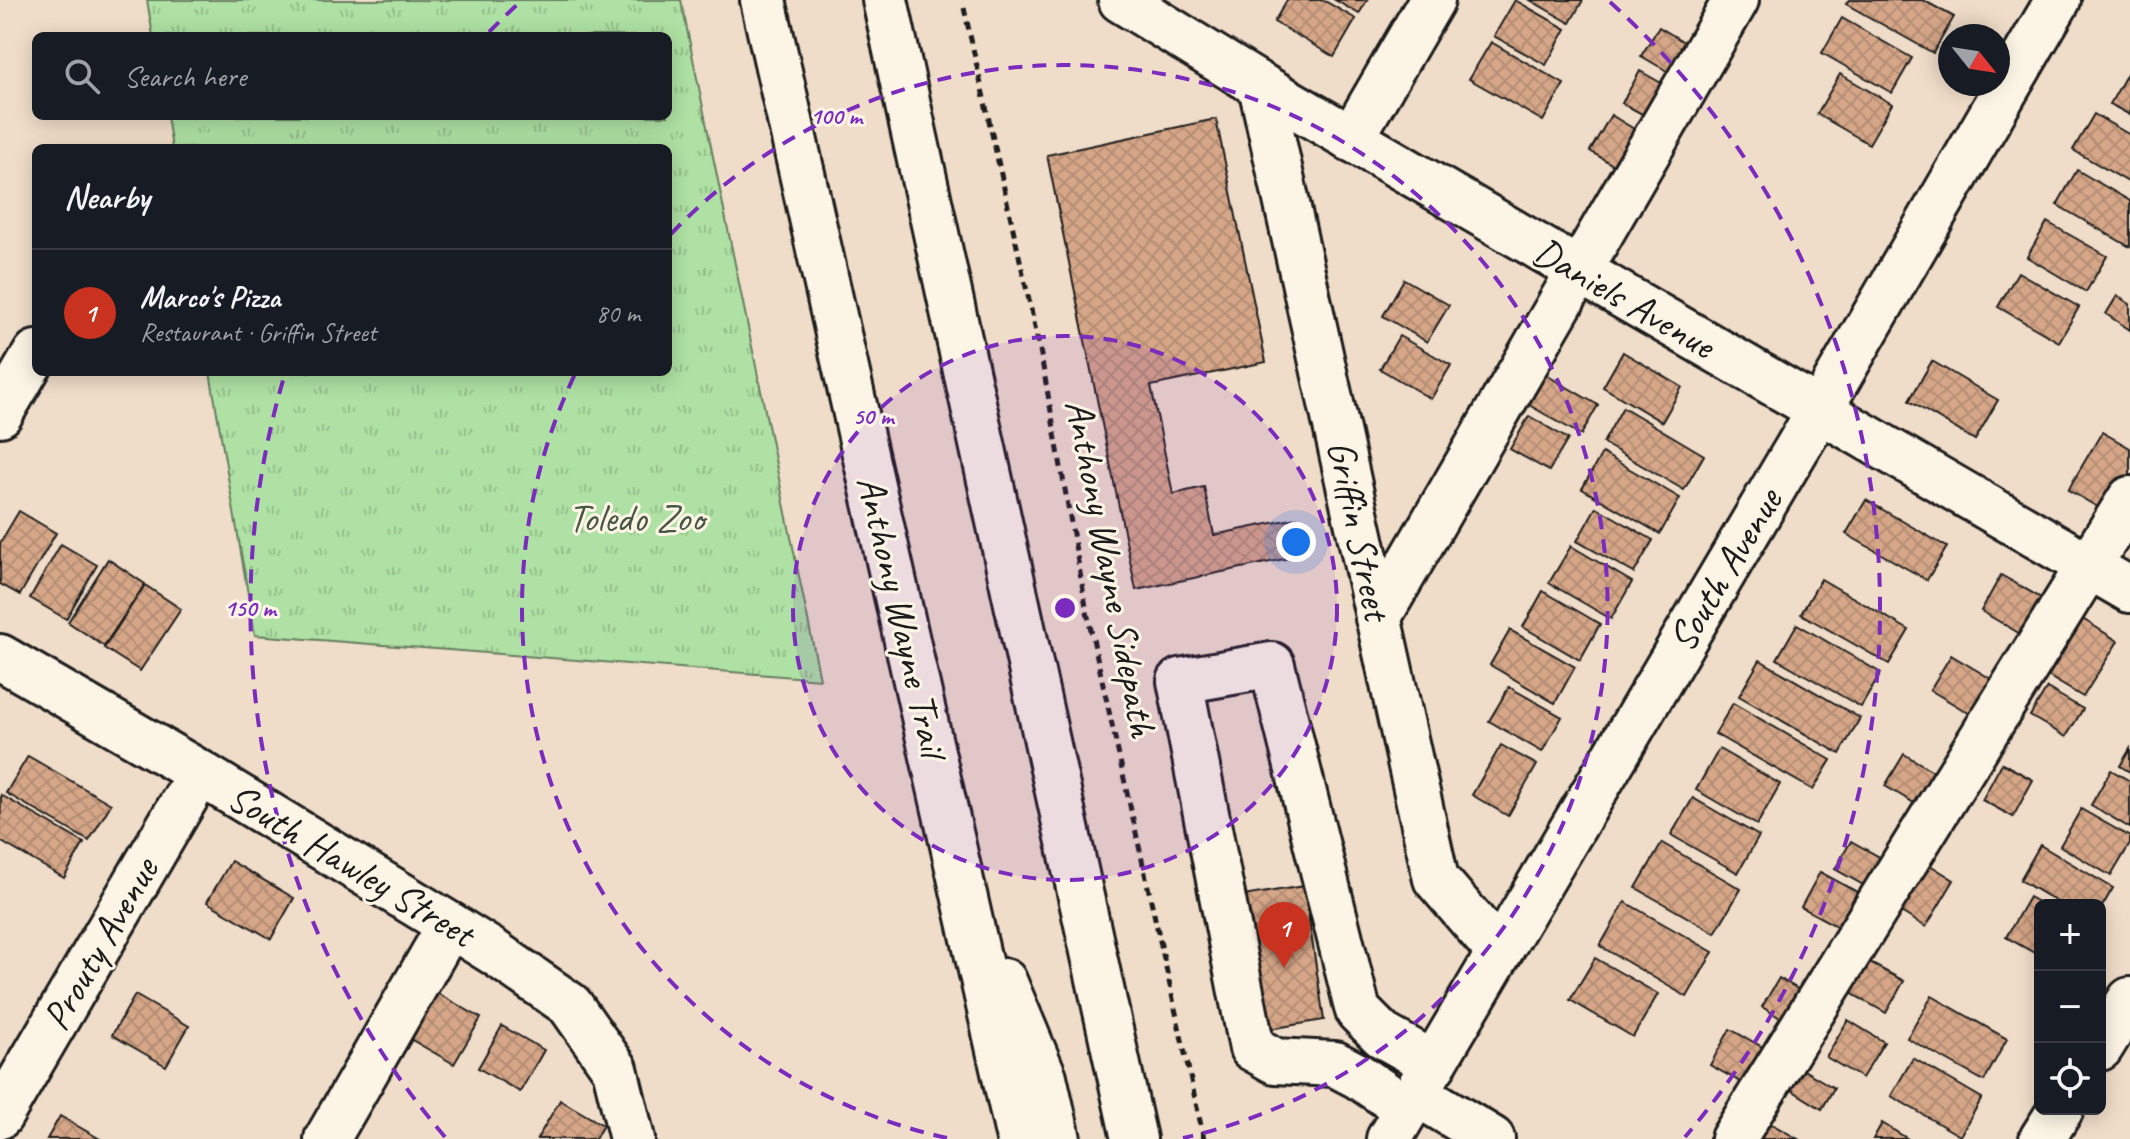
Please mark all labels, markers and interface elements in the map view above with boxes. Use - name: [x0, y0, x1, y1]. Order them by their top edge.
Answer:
- north arrow: [1938, 24, 2010, 96]
- search box: [32, 32, 672, 120]
- icon: search: [60, 54, 104, 98]
- text: Search here: [124, 57, 246, 95]
- text: 100 m: [810, 101, 864, 131]
- text: Nearby: [64, 175, 150, 218]
- street label: Daniels Avenue: [1524, 226, 1726, 371]
- text: Marco's Pizza: [140, 278, 280, 316]
- text: 1: [84, 297, 96, 330]
- text: 80 m: [596, 297, 640, 330]
- text: Restaurant · Griffin Street: [140, 316, 376, 349]
- street label: Anthony Wayne Sidepath: [1054, 395, 1169, 743]
- text: 50 m: [853, 401, 896, 431]
- street label: Griffin Street: [1316, 436, 1403, 628]
- street label: Anthony Wayne Trail: [845, 471, 960, 767]
- street label: South Avenue: [1657, 477, 1795, 660]
- park label: Toledo Zoo: [568, 493, 708, 543]
- your location: [1276, 522, 1316, 562]
- text: 150 m: [224, 593, 278, 623]
- centre of rings: [1051, 594, 1079, 622]
- street label: South Hawley Street: [219, 772, 486, 960]
- street label: Prouty Avenue: [31, 846, 171, 1039]
- map controls: [2034, 899, 2106, 1115]
- button: +: [2034, 899, 2106, 971]
- pin: 1: [1258, 902, 1310, 968]
- button: −: [2034, 971, 2106, 1043]
- button: locate: [2034, 1043, 2106, 1115]

